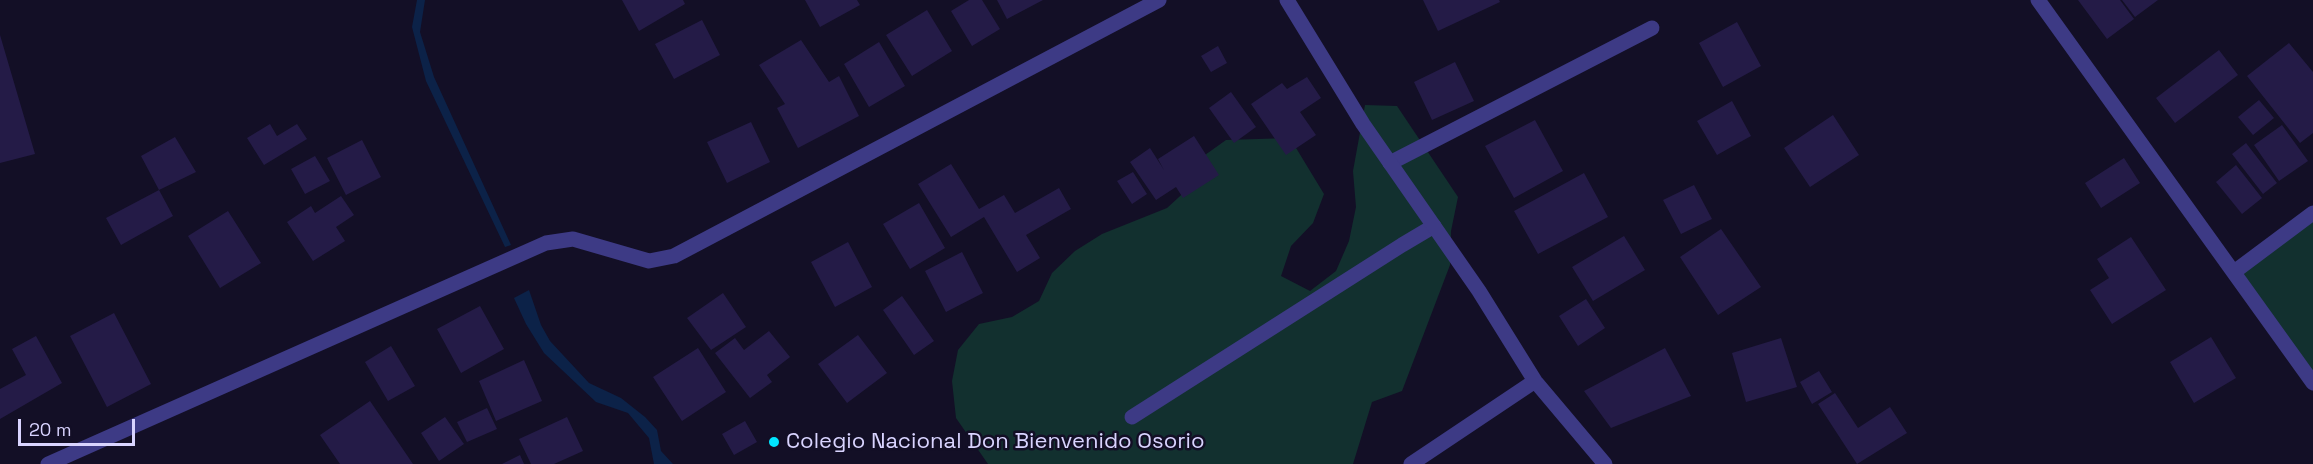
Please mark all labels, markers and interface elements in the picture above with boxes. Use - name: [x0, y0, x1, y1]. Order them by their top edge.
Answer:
- scale bar: [21, 407, 138, 445]
- text: 20 m: [29, 418, 72, 441]
- place label: Colegio Nacional Don Bienvenido Osorio: [786, 429, 1205, 455]
- marker: Colegio Nacional Don Bienvenido Osorio: [767, 435, 781, 449]

